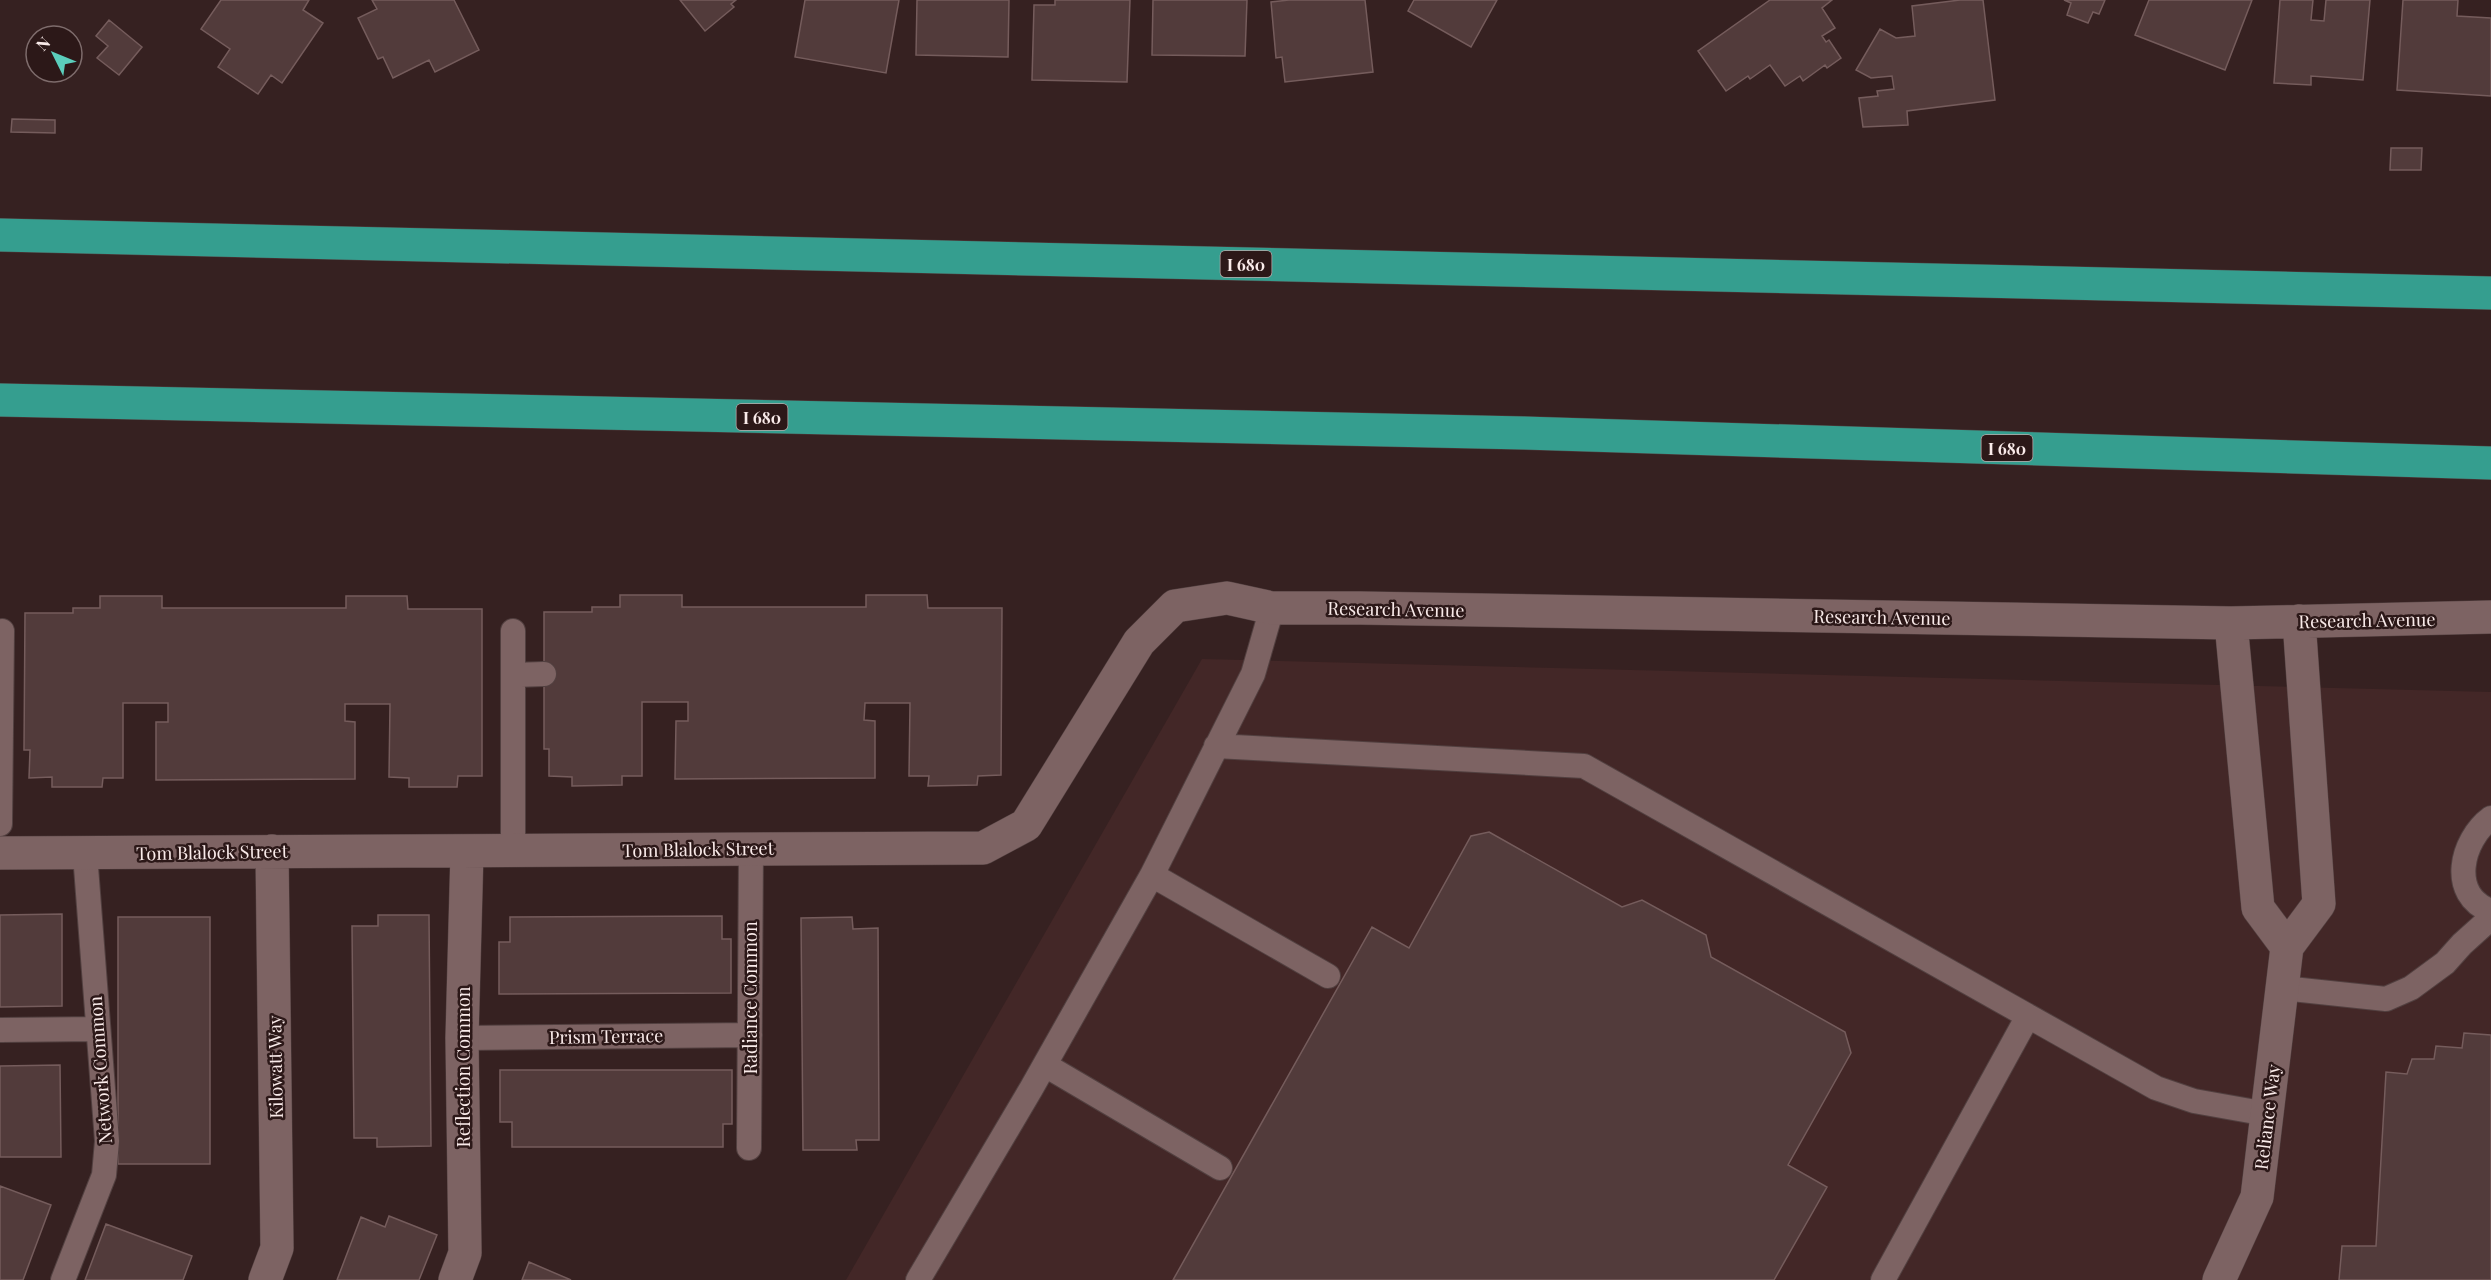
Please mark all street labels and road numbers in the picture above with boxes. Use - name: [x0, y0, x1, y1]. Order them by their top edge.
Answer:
- road number: I 680: [1220, 251, 1272, 277]
- road number: I 680: [736, 404, 788, 430]
- road number: I 680: [1982, 435, 2032, 461]
- street label: Research Avenue: [1327, 596, 1465, 622]
- street label: Research Avenue: [1813, 604, 1951, 630]
- street label: Research Avenue: [2298, 607, 2436, 633]
- street label: Tom Blalock Street: [622, 836, 775, 862]
- street label: Tom Blalock Street: [136, 839, 289, 865]
- street label: Radiance Common: [738, 921, 762, 1075]
- street label: Reflection Common: [451, 986, 475, 1148]
- street label: Network Common: [83, 995, 117, 1145]
- street label: Kilowatt Way: [262, 1015, 288, 1119]
- street label: Prism Terrace: [549, 1023, 663, 1049]
- street label: Reliance Way: [2249, 1063, 2285, 1171]

